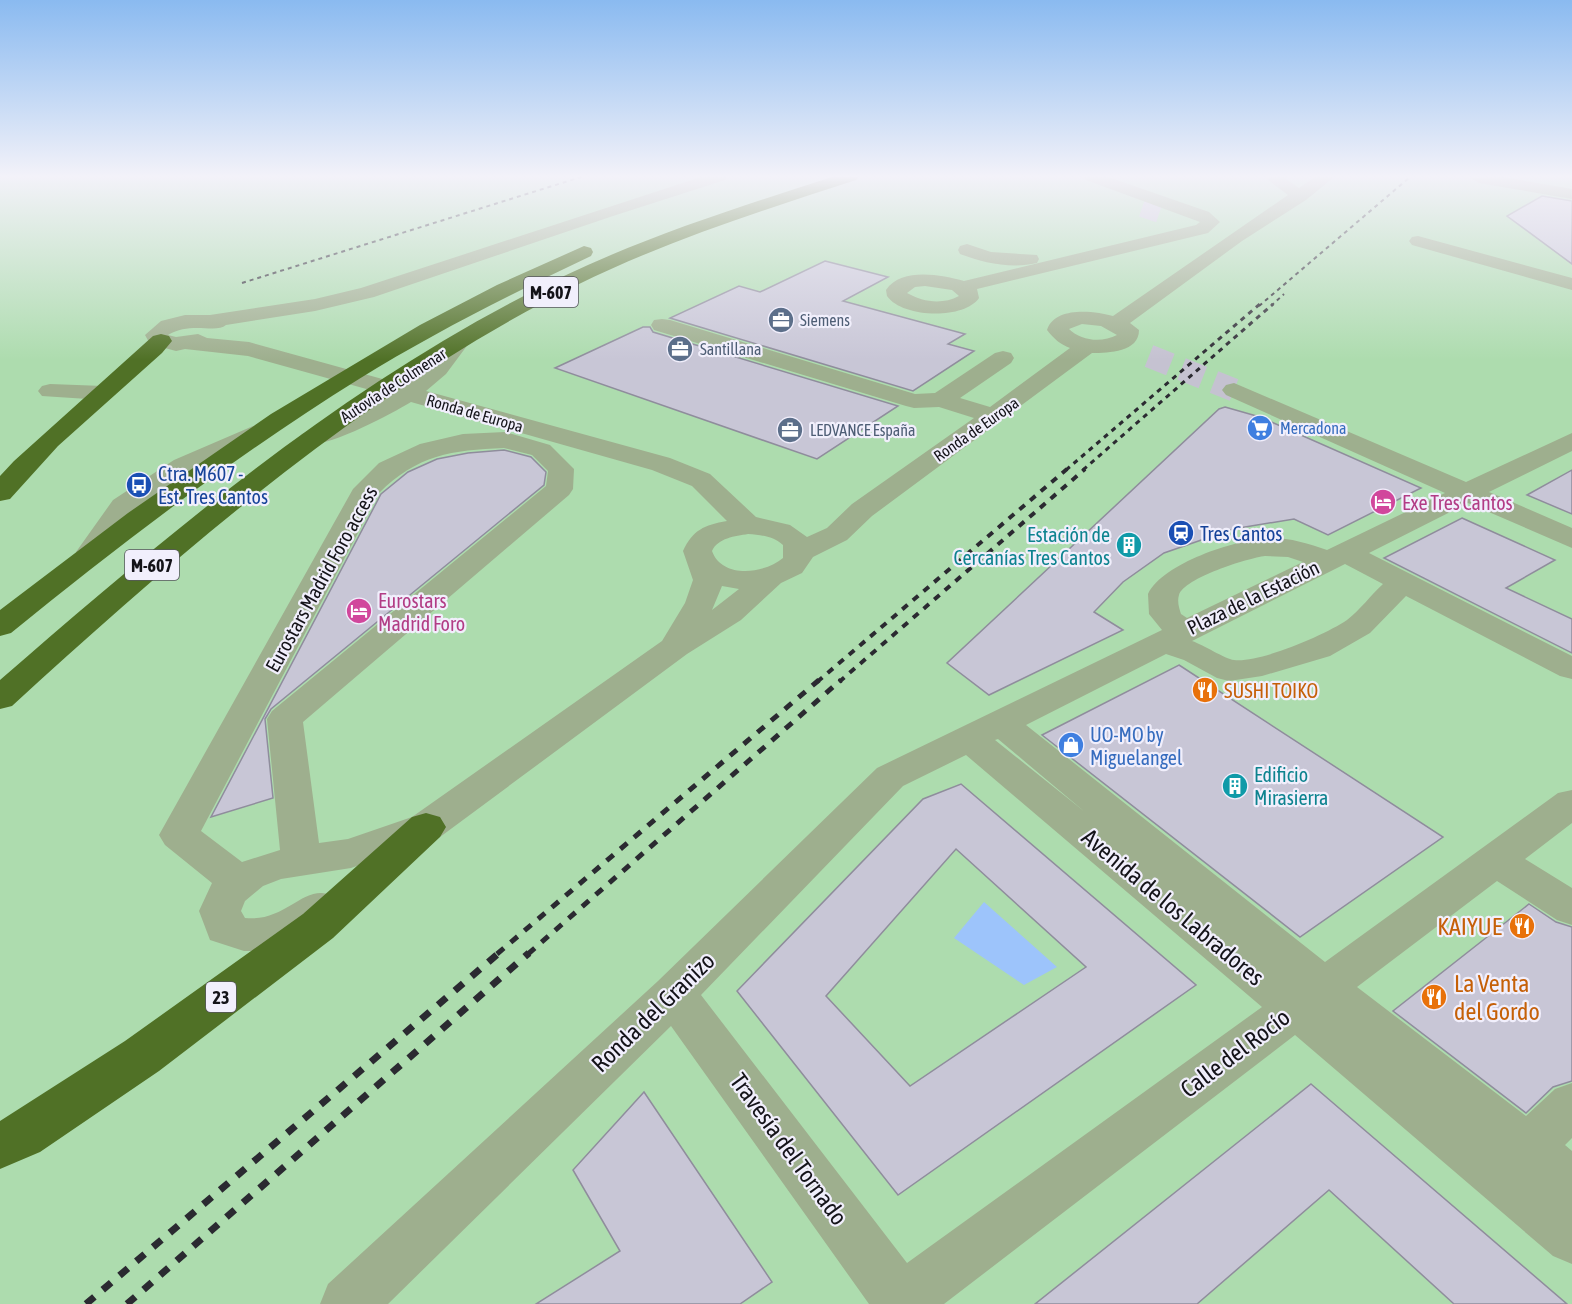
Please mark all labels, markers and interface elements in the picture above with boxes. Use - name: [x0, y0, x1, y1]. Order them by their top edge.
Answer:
- road number: M-607: [524, 277, 578, 307]
- office icon: Siemens: [766, 305, 796, 335]
- place label: Siemens: [800, 311, 850, 329]
- office icon: Santillana: [665, 334, 695, 364]
- place label: Santillana: [700, 340, 761, 358]
- street label: Autovía de Colmenar: [337, 344, 449, 426]
- street label: Ronda de Europa: [424, 391, 525, 436]
- street label: Ronda de Europa: [930, 393, 1022, 466]
- supermarket icon: Mercadona: [1245, 413, 1275, 443]
- office icon: LEDVANCE España: [775, 415, 805, 445]
- place label: Mercadona: [1280, 419, 1346, 437]
- place label: LEDVANCE España: [810, 421, 916, 440]
- place label: Ctra. M607 - Est. Tres Cantos: [158, 462, 268, 508]
- bus stop icon: Ctra. M607 - Est. Tres Cantos: [124, 470, 154, 500]
- street label: Eurostars Madrid Foro access: [260, 482, 382, 676]
- hotel icon: Exe Tres Cantos: [1368, 487, 1398, 517]
- place label: Exe Tres Cantos: [1402, 491, 1513, 514]
- station icon: Tres Cantos: [1166, 518, 1196, 548]
- place label: Tres Cantos: [1200, 522, 1282, 545]
- place label: Estación de Cercanías Tres Cantos: [954, 523, 1110, 569]
- building icon: Estación de Cercanías Tres Cantos: [1114, 530, 1144, 560]
- road number: M-607: [125, 550, 179, 580]
- street label: Plaza de la Estación: [1183, 555, 1323, 639]
- place label: Eurostars Madrid Foro: [378, 589, 465, 635]
- hotel icon: Eurostars Madrid Foro: [344, 596, 374, 626]
- restaurant icon: SUSHI TOIKO: [1190, 675, 1220, 705]
- place label: SUSHI TOIKO: [1224, 679, 1318, 702]
- place label: UO-MO by Miguelangel: [1090, 723, 1183, 769]
- shop icon: UO-MO by Miguelangel: [1056, 730, 1086, 760]
- place label: Edificio Mirasierra: [1254, 763, 1328, 809]
- building icon: Edificio Mirasierra: [1220, 771, 1250, 801]
- street label: Avenida de los Labradores: [1077, 823, 1269, 991]
- restaurant icon: KAIYUE: [1507, 911, 1537, 941]
- place label: KAIYUE: [1437, 913, 1502, 940]
- street label: Ronda del Granizo: [586, 947, 720, 1077]
- place label: La Venta del Gordo: [1454, 970, 1540, 1025]
- road number: 23: [206, 982, 236, 1012]
- restaurant icon: La Venta del Gordo: [1419, 982, 1449, 1012]
- street label: Calle del Rocío: [1175, 1003, 1295, 1103]
- street label: Travesía del Tornado: [725, 1068, 853, 1230]

